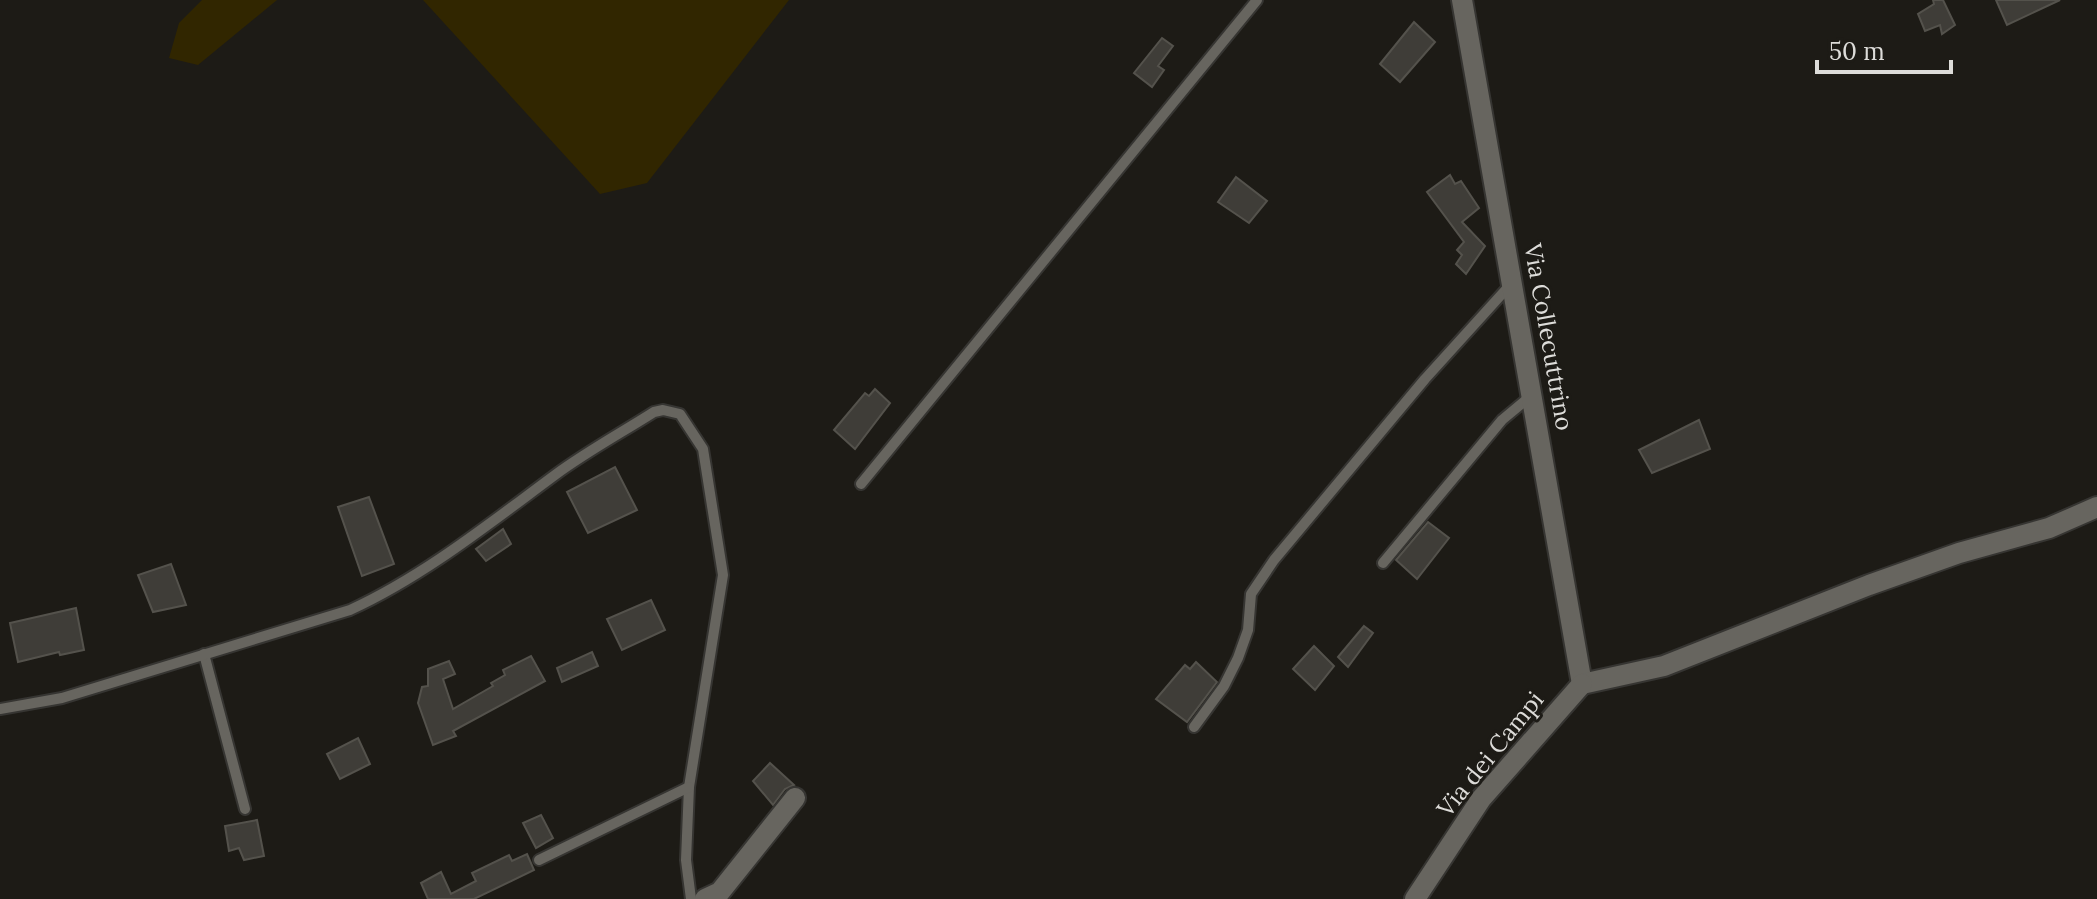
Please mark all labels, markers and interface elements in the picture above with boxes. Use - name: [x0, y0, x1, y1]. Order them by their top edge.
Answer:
- scale bar: [1817, 24, 1951, 74]
- text: 50 m: [1829, 36, 1885, 67]
- street label: Via Collecuttrino: [1517, 240, 1581, 433]
- street label: Via dei Campi: [1429, 685, 1550, 824]

